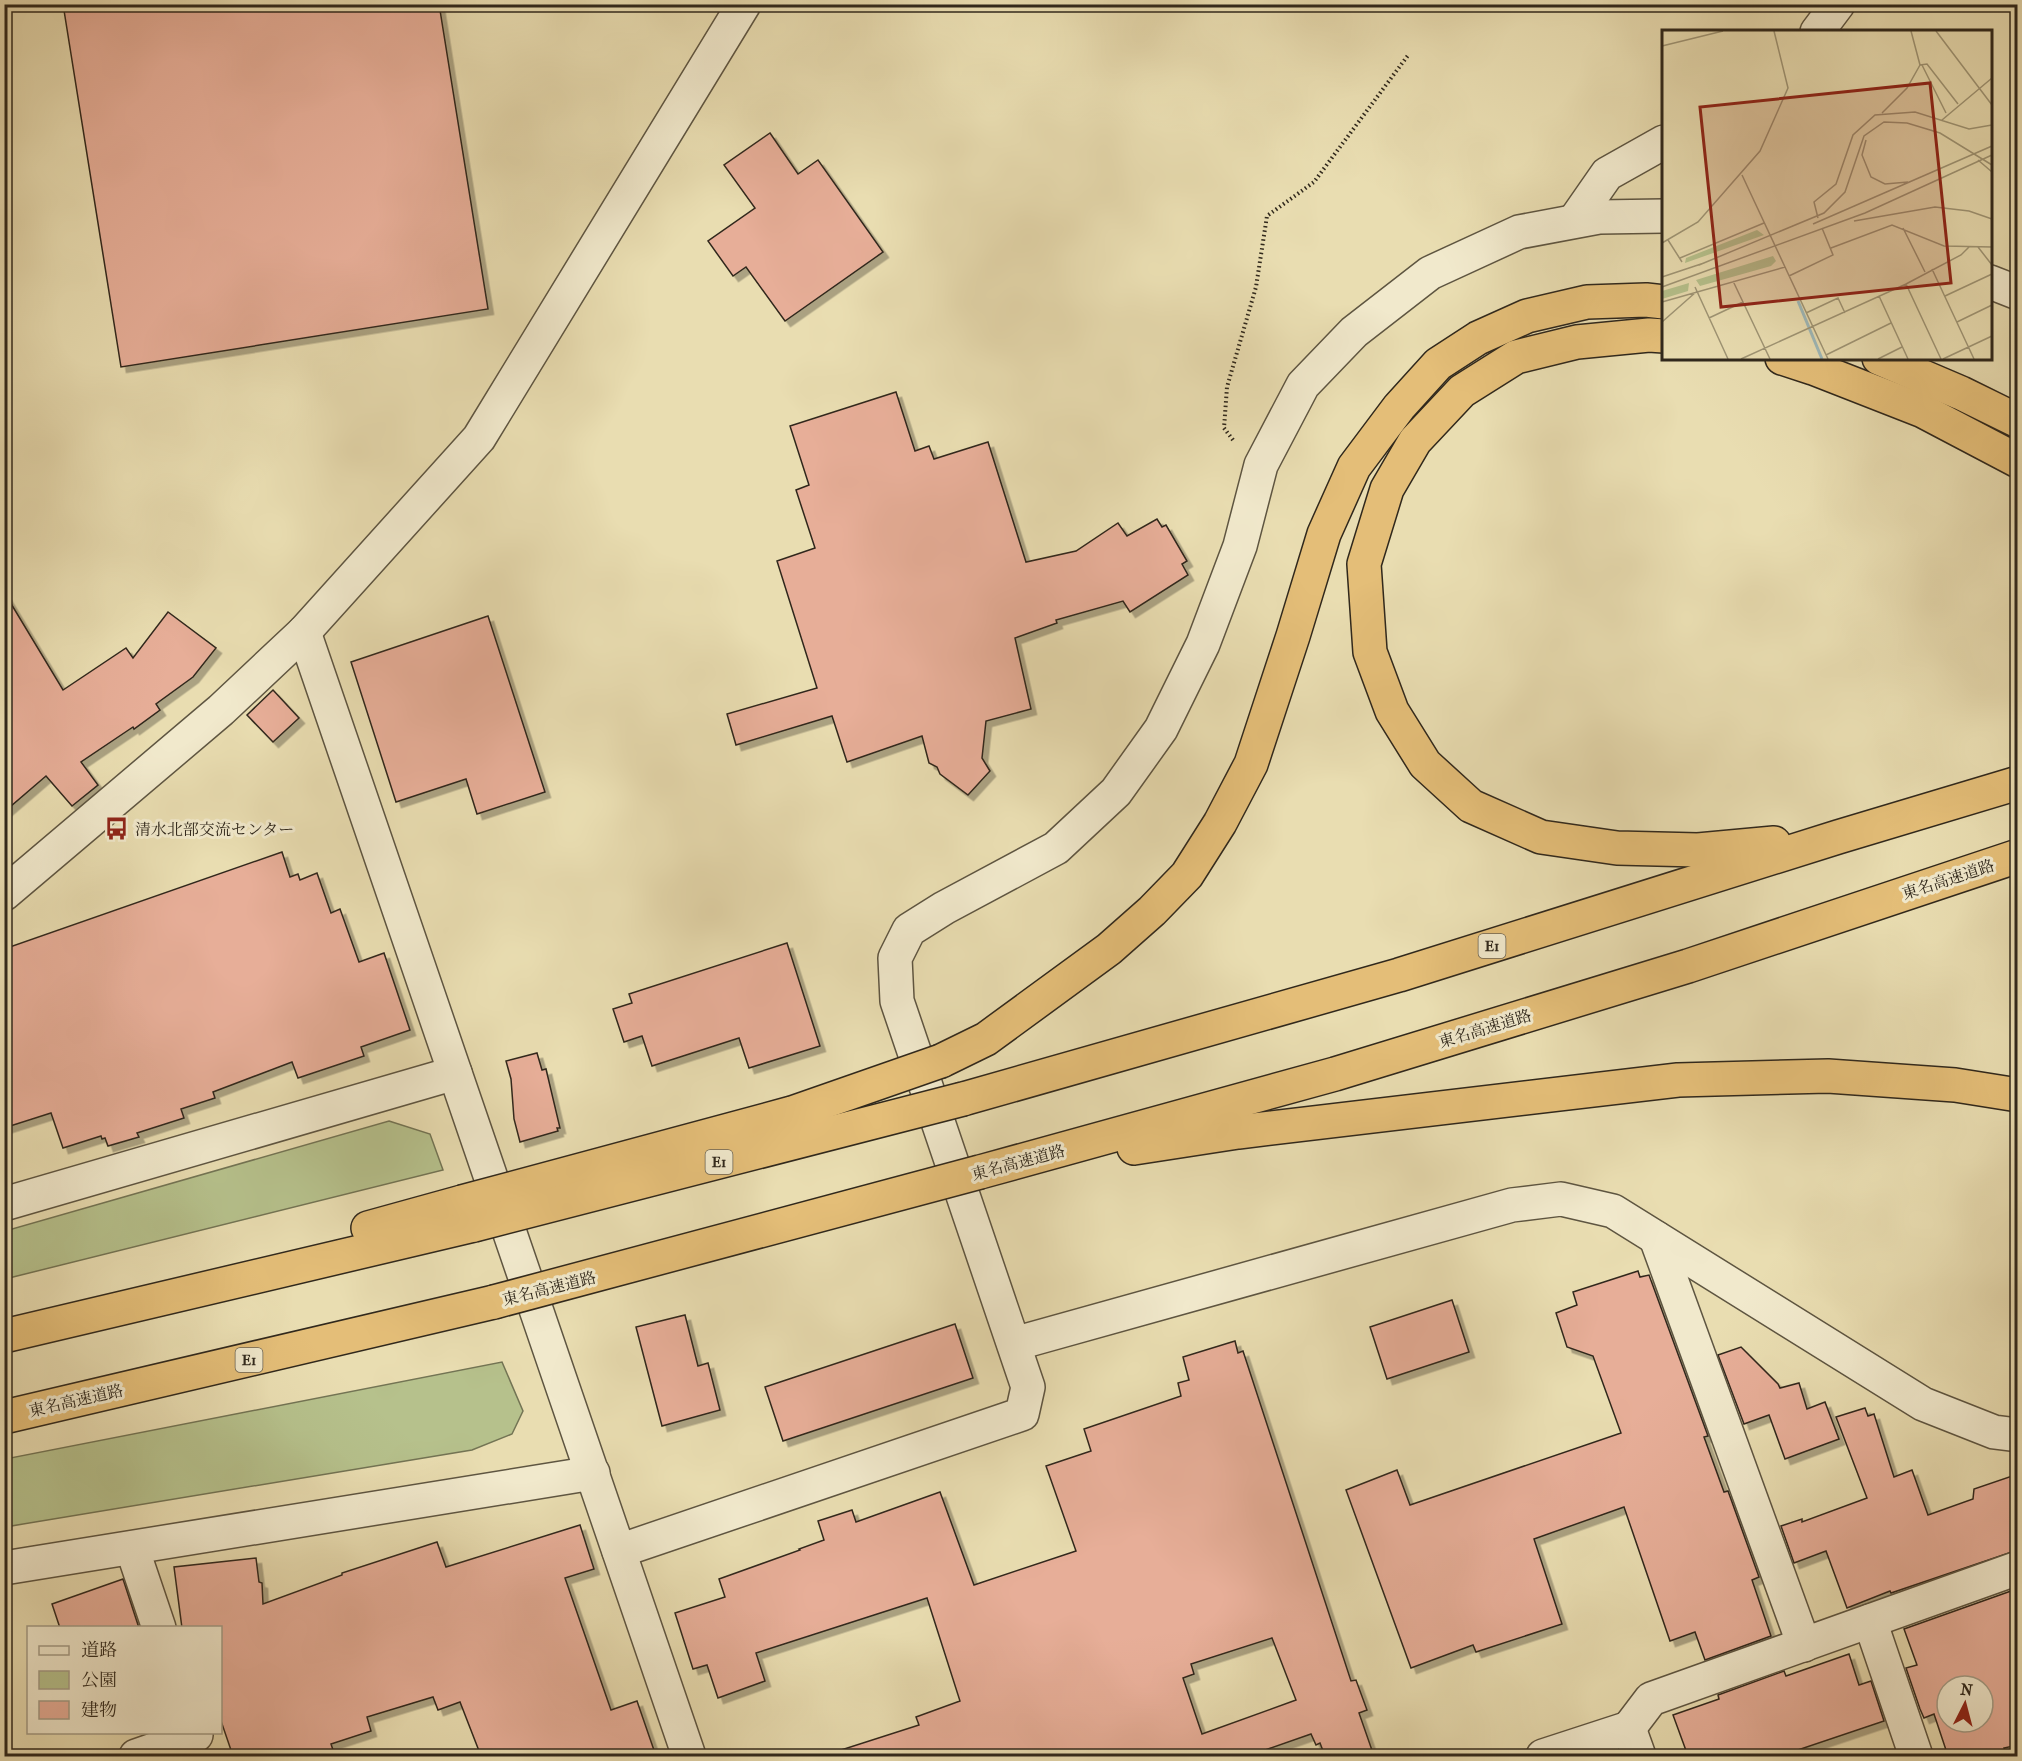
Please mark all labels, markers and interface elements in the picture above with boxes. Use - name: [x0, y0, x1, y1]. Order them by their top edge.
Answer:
- inset map: [1662, 30, 1992, 360]
- bus stop icon: 清水北部交流センター: [104, 816, 130, 842]
- place label: 清水北部交流センター: [135, 820, 294, 839]
- street label: 東名高速道路: [1900, 856, 1997, 903]
- road number: E1: [1478, 934, 1506, 958]
- street label: 東名高速道路: [1436, 1005, 1534, 1052]
- street label: 東名高速道路: [969, 1141, 1067, 1184]
- road number: E1: [706, 1150, 732, 1174]
- street label: 東名高速道路: [500, 1268, 598, 1309]
- road number: E1: [236, 1348, 262, 1372]
- street label: 東名高速道路: [27, 1380, 125, 1421]
- legend: [27, 1626, 222, 1734]
- text: 道路: [81, 1640, 117, 1661]
- text: 公園: [81, 1670, 117, 1691]
- north arrow: [1935, 1674, 1995, 1734]
- text: N: [1959, 1679, 1974, 1700]
- text: 建物: [81, 1700, 117, 1721]

